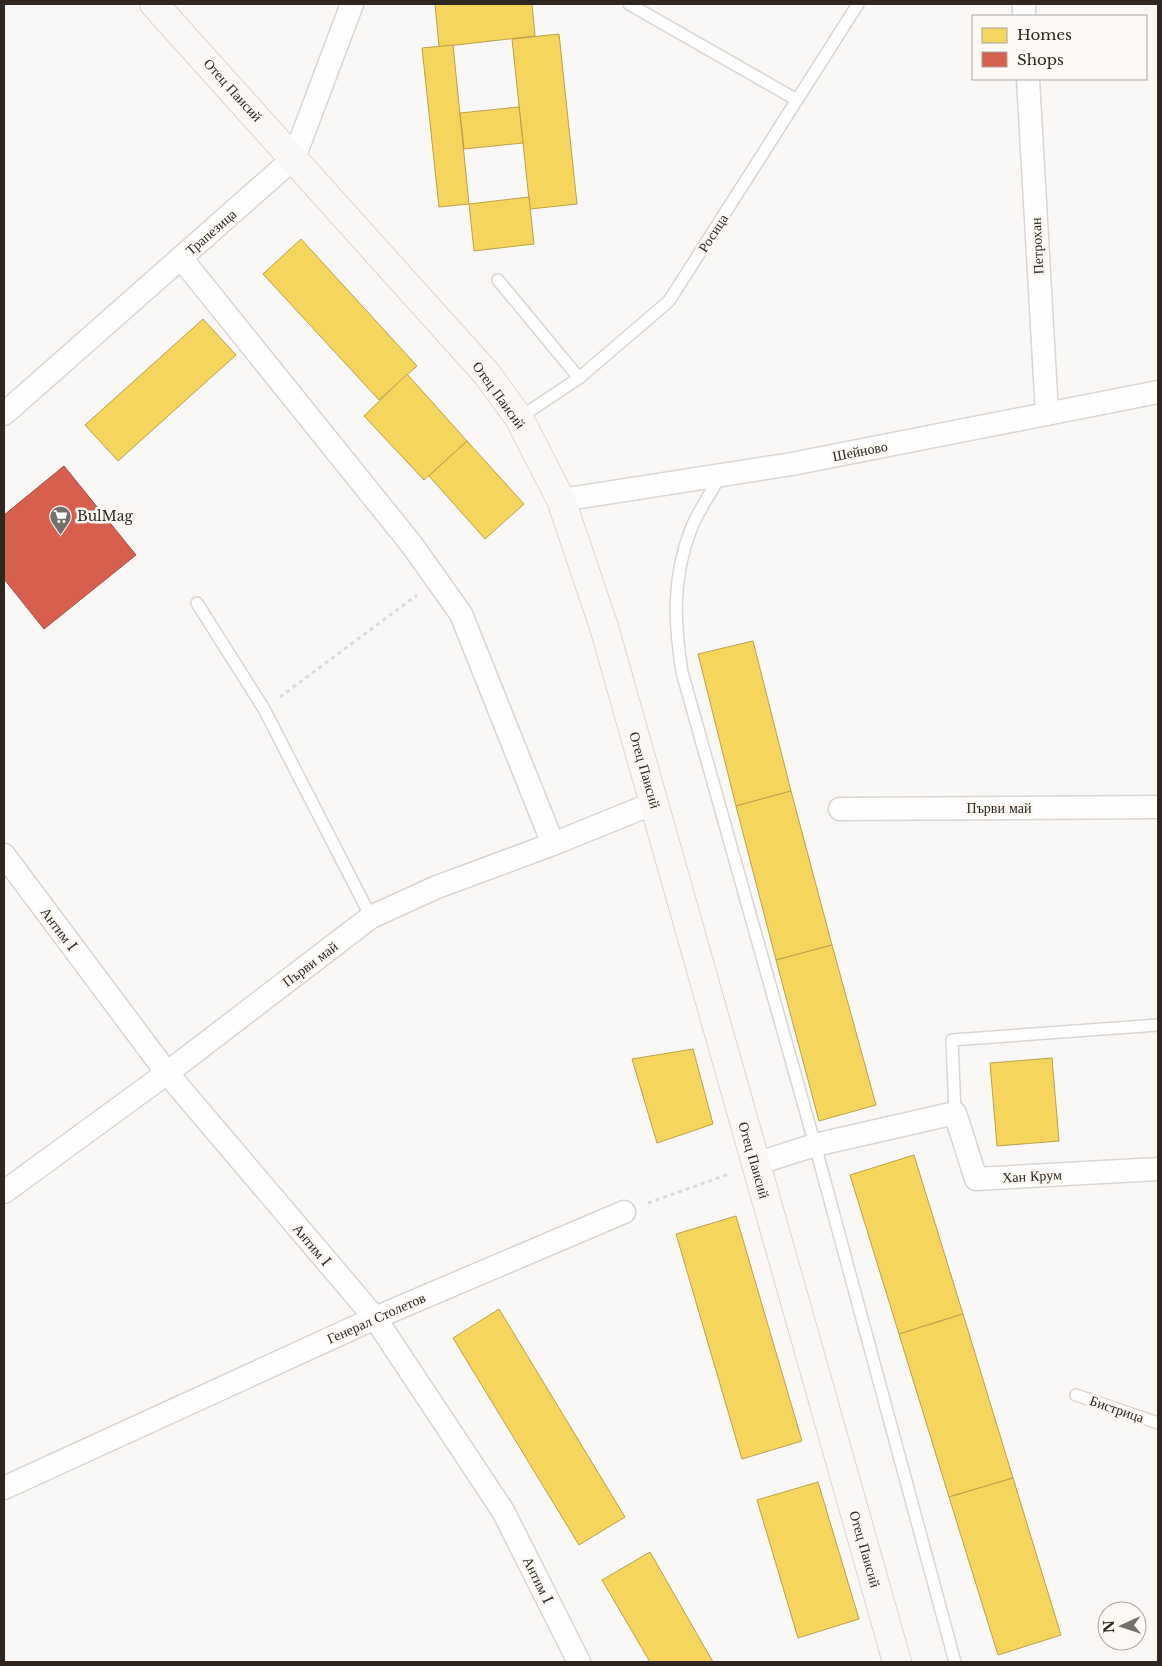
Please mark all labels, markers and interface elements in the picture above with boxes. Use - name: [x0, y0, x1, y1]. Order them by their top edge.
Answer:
- legend: [972, 15, 1147, 80]
- text: Homes: [1017, 25, 1072, 44]
- text: Shops: [1017, 50, 1064, 69]
- street label: Отец Паисий: [200, 55, 266, 126]
- street label: Трапезица: [182, 204, 241, 259]
- street label: Росица: [694, 210, 732, 256]
- street label: Петрохан: [1027, 217, 1047, 275]
- street label: Отец Паисий: [469, 358, 530, 433]
- street label: Шейново: [831, 437, 889, 465]
- supermarket icon: BulMag: [49, 504, 73, 535]
- place label: BulMag: [77, 507, 134, 525]
- street label: Отец Паисий: [625, 730, 665, 811]
- street label: Първи май: [967, 799, 1032, 817]
- street label: Антим I: [37, 904, 81, 954]
- street label: Първи май: [279, 937, 342, 991]
- street label: Отец Паисий: [734, 1120, 774, 1201]
- street label: Хан Крум: [1002, 1165, 1062, 1187]
- street label: Антим I: [289, 1220, 335, 1270]
- street label: Генерал Столетов: [324, 1288, 428, 1348]
- street label: Бистрица: [1087, 1391, 1147, 1427]
- street label: Отец Паисий: [845, 1509, 885, 1590]
- street label: Антим I: [519, 1554, 557, 1607]
- north arrow: [1097, 1601, 1147, 1651]
- text: N: [1100, 1620, 1118, 1634]

